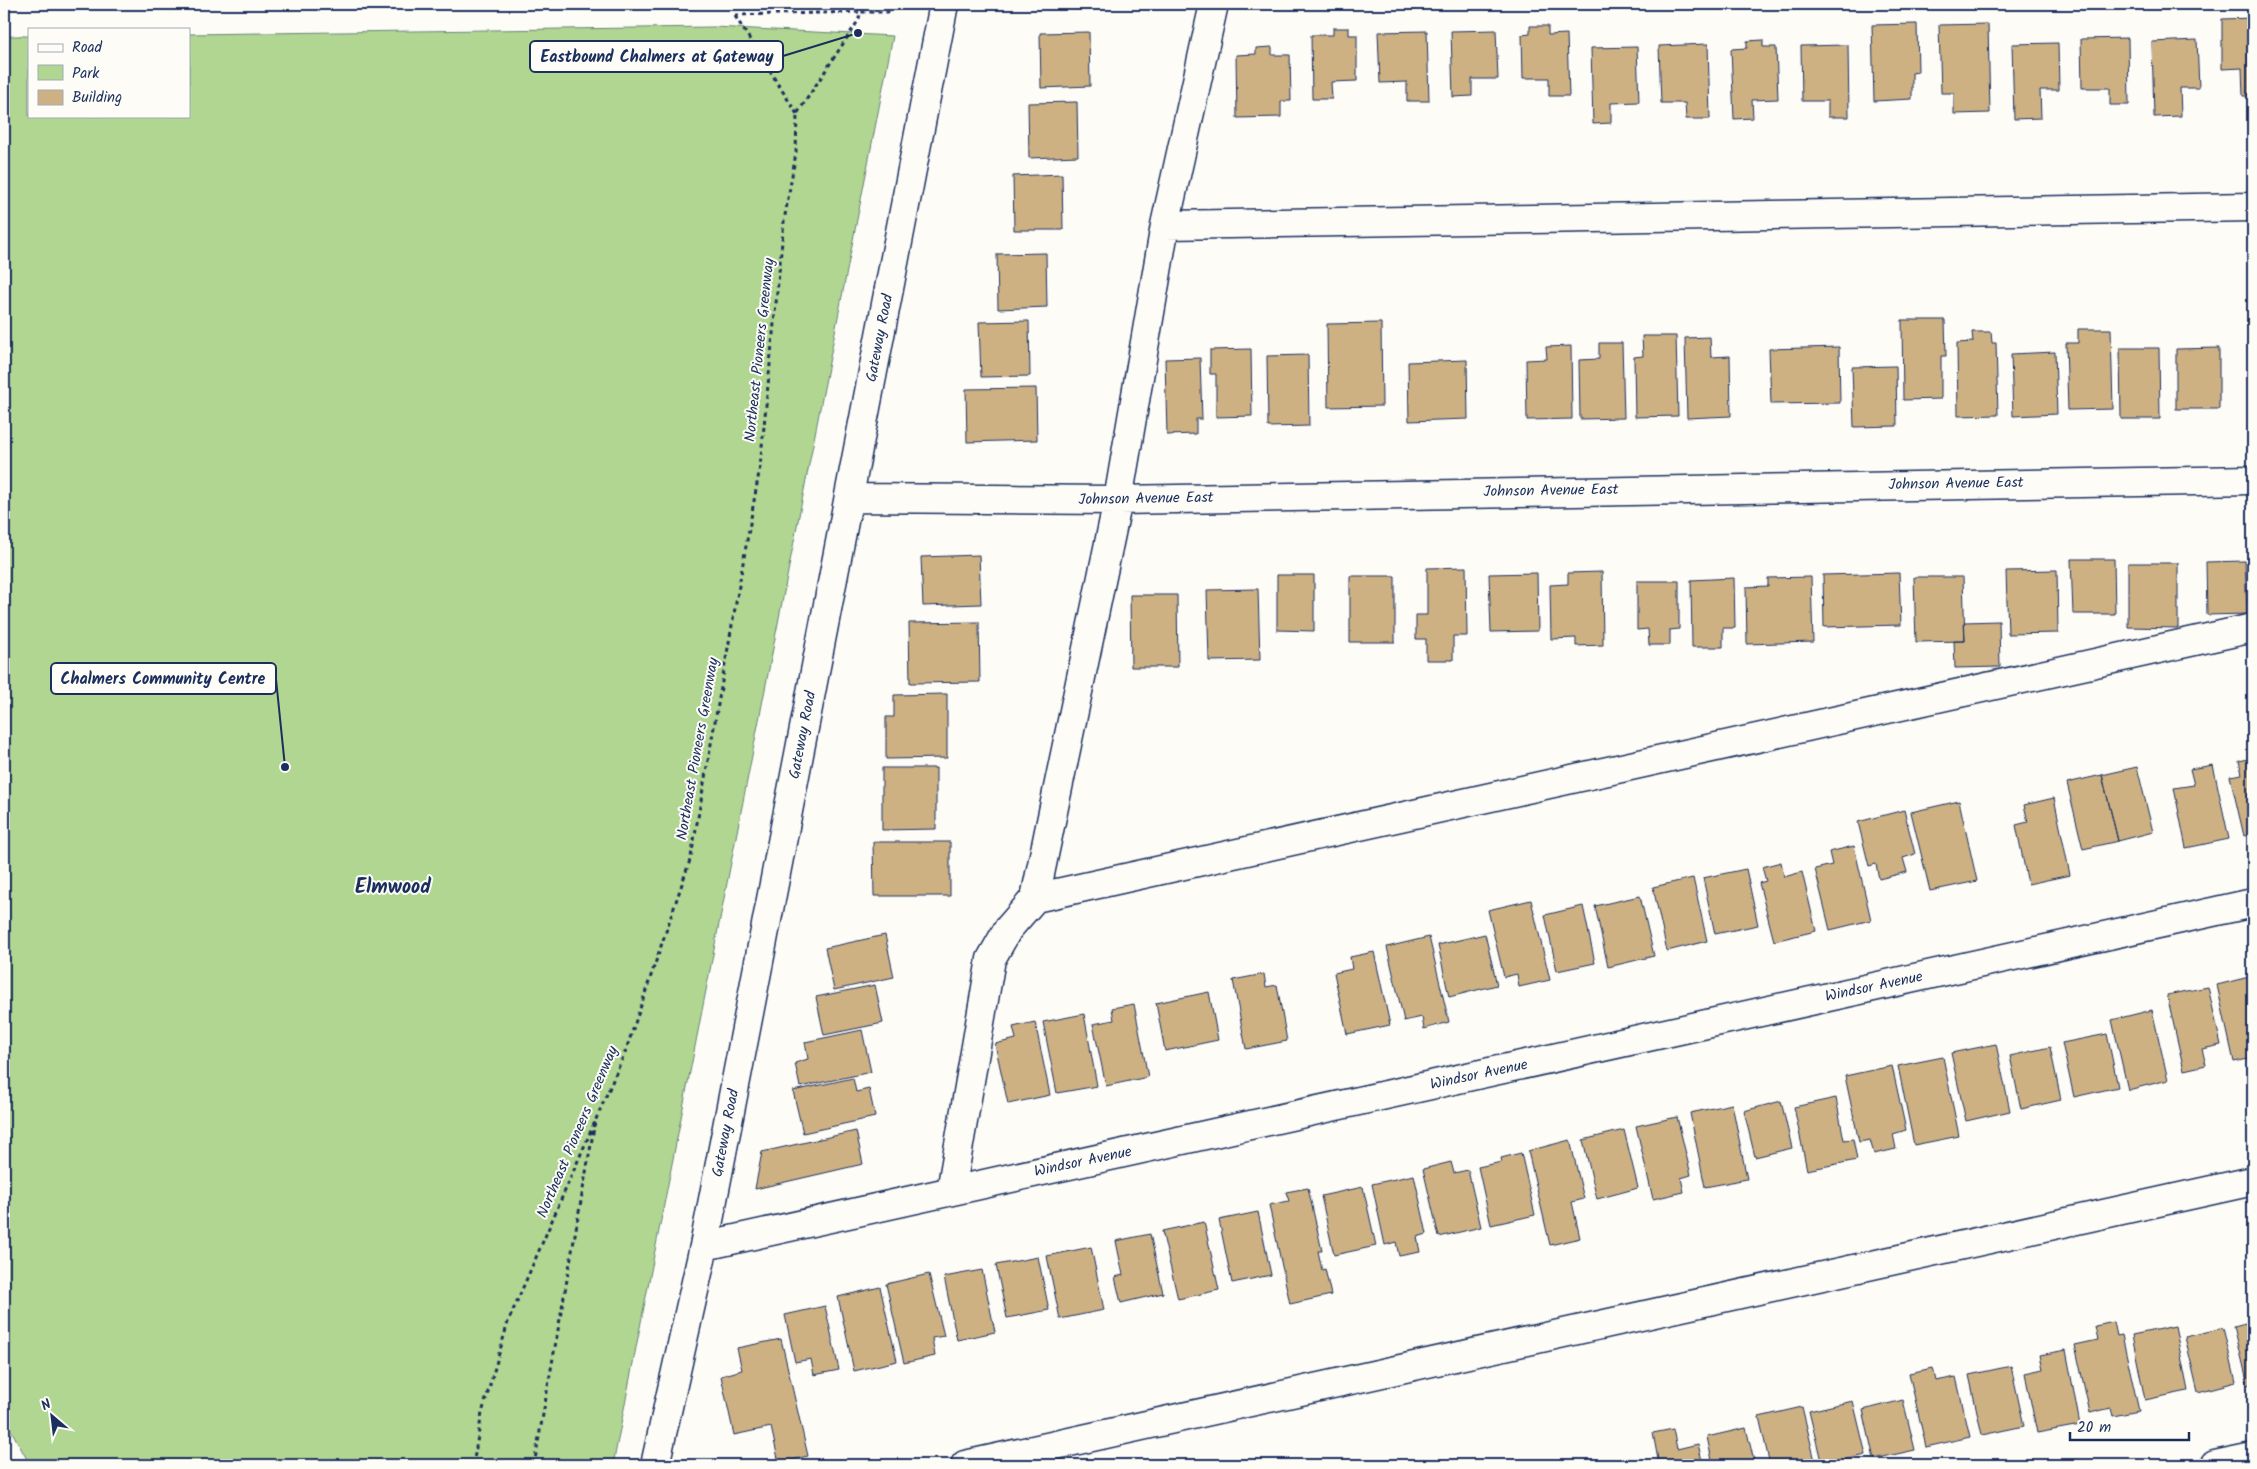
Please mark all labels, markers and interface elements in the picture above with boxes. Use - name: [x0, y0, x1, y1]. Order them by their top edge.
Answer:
- legend: [28, 28, 190, 118]
- text: Road: [72, 36, 103, 60]
- callout: Eastbound Chalmers at Gateway: [530, 41, 783, 72]
- text: Eastbound Chalmers at Gateway: [540, 45, 774, 70]
- text: Park: [72, 62, 100, 86]
- text: Building: [72, 86, 122, 110]
- street label: Northeast Pioneers Greenway: [738, 256, 782, 443]
- street label: Gateway Road: [860, 292, 900, 384]
- street label: Johnson Avenue East: [1888, 471, 2024, 497]
- street label: Johnson Avenue East: [1483, 478, 1619, 504]
- street label: Johnson Avenue East: [1078, 486, 1214, 512]
- street label: Northeast Pioneers Greenway: [670, 655, 726, 842]
- callout: Chalmers Community Centre: [51, 663, 276, 694]
- text: Chalmers Community Centre: [61, 667, 266, 692]
- street label: Gateway Road: [783, 689, 823, 781]
- district label: Elmwood: [355, 872, 432, 904]
- street label: Windsor Avenue: [1823, 965, 1925, 1009]
- street label: Northeast Pioneers Greenway: [531, 1041, 626, 1222]
- street label: Windsor Avenue: [1428, 1053, 1530, 1097]
- street label: Gateway Road: [706, 1087, 746, 1179]
- street label: Windsor Avenue: [1032, 1140, 1134, 1184]
- north arrow: [28, 1392, 78, 1442]
- text: N: [37, 1394, 56, 1417]
- scale bar: [2070, 1409, 2188, 1441]
- text: 20 m: [2077, 1416, 2111, 1440]

